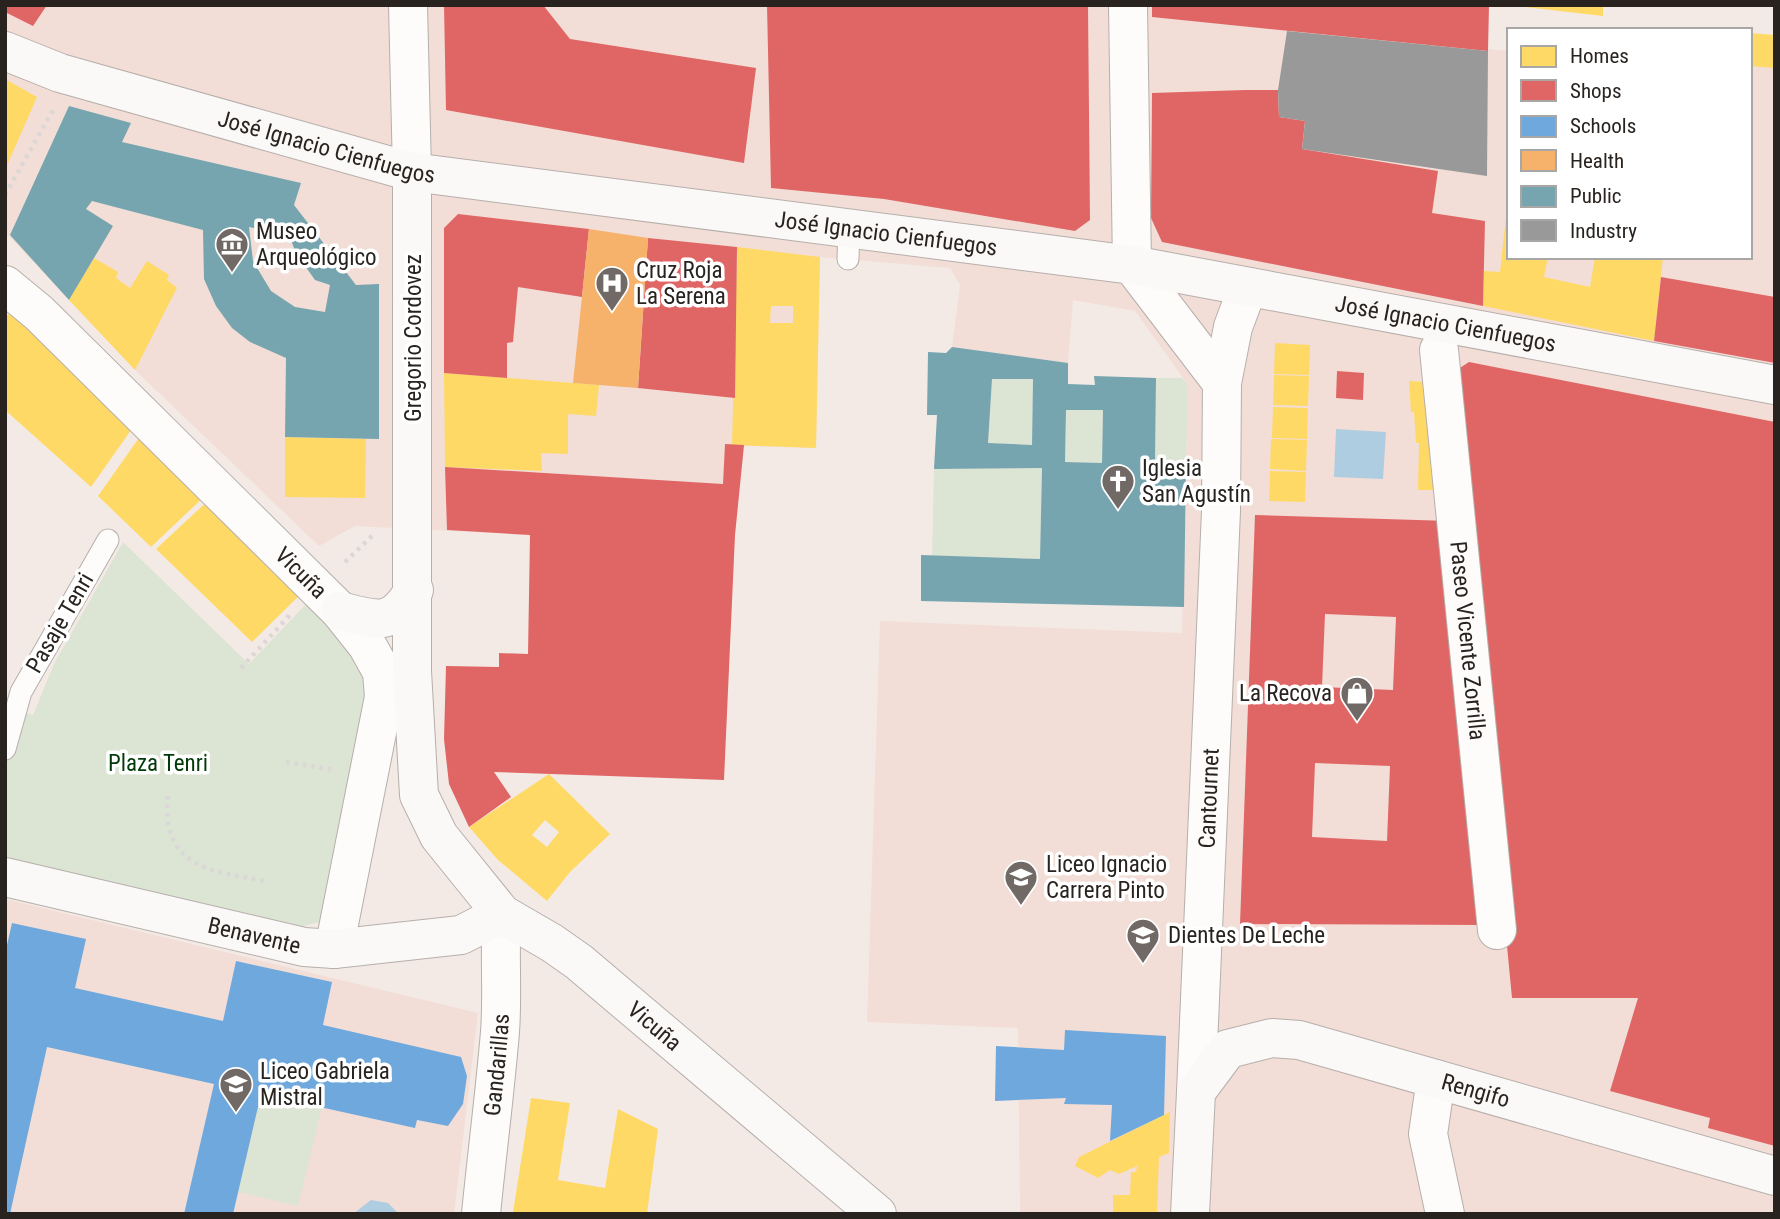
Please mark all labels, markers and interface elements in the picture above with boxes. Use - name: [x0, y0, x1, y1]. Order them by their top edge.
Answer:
- legend: [1507, 28, 1752, 259]
- text: Homes: [1570, 44, 1629, 68]
- text: Shops: [1570, 79, 1622, 103]
- street label: José Ignacio Cienfuegos: [215, 105, 437, 188]
- text: Schools: [1570, 114, 1636, 138]
- text: Health: [1570, 149, 1624, 173]
- text: Public: [1570, 184, 1622, 208]
- street label: José Ignacio Cienfuegos: [773, 206, 999, 261]
- place label: Museo Arqueológico: [256, 218, 377, 271]
- text: Industry: [1570, 219, 1637, 243]
- museum icon: Museo Arqueológico: [213, 225, 251, 274]
- street label: Gregorio Cordovez: [400, 254, 427, 422]
- place label: Cruz Roja La Serena: [636, 257, 726, 310]
- hospital icon: Cruz Roja La Serena: [593, 264, 631, 313]
- street label: José Ignacio Cienfuegos: [1333, 290, 1558, 357]
- place label: Iglesia San Agustín: [1142, 455, 1251, 508]
- church icon: Iglesia San Agustín: [1099, 462, 1137, 511]
- street label: Paseo Vicente Zorrilla: [1445, 540, 1491, 741]
- street label: Vicuña: [270, 541, 333, 604]
- street label: Pasaje Tenri: [21, 568, 99, 678]
- shop icon: La Recova: [1338, 674, 1376, 723]
- place label: La Recova: [1239, 680, 1332, 707]
- street label: Cantournet: [1193, 748, 1224, 849]
- park label: Plaza Tenri: [108, 750, 208, 777]
- place label: Liceo Ignacio Carrera Pinto: [1046, 851, 1167, 904]
- school or university icon: Liceo Ignacio Carrera Pinto: [1002, 858, 1040, 907]
- street label: Benavente: [205, 911, 303, 959]
- school or university icon: Dientes De Leche: [1124, 916, 1162, 965]
- place label: Dientes De Leche: [1168, 922, 1325, 949]
- street label: Vicuña: [622, 996, 687, 1056]
- street label: Gandarillas: [478, 1013, 514, 1117]
- place label: Liceo Gabriela Mistral: [260, 1058, 390, 1111]
- school or university icon: Liceo Gabriela Mistral: [217, 1065, 255, 1114]
- street label: Rengifo: [1439, 1068, 1513, 1113]

